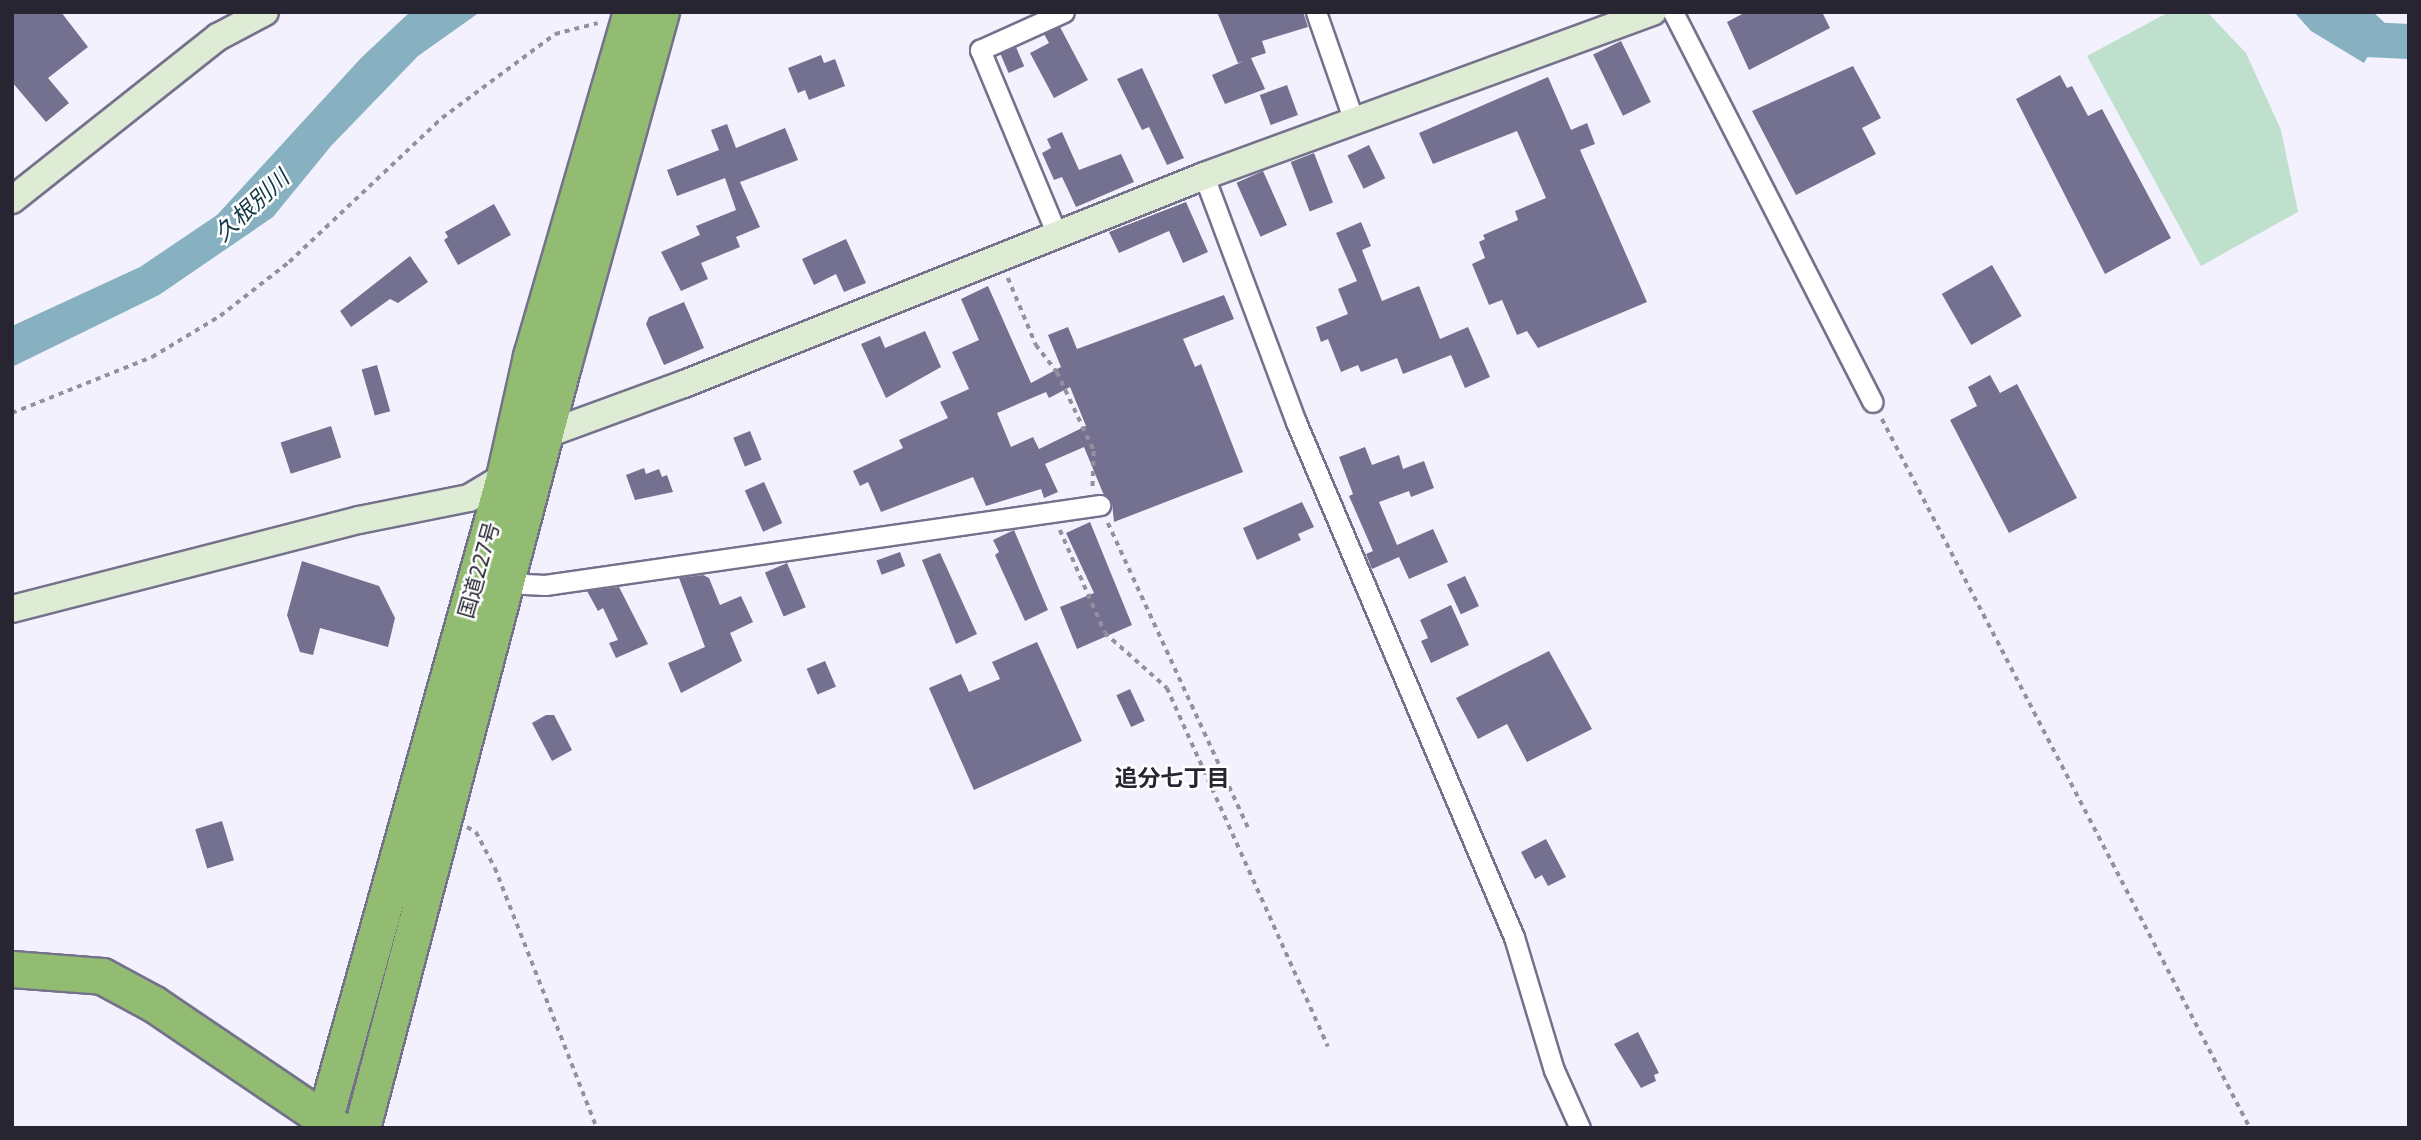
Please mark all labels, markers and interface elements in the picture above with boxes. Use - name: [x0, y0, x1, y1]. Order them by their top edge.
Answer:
- water label: 久根別川: [208, 164, 294, 246]
- street label: 国道227号: [452, 519, 504, 621]
- district label: 追分七丁目: [1115, 763, 1229, 791]

